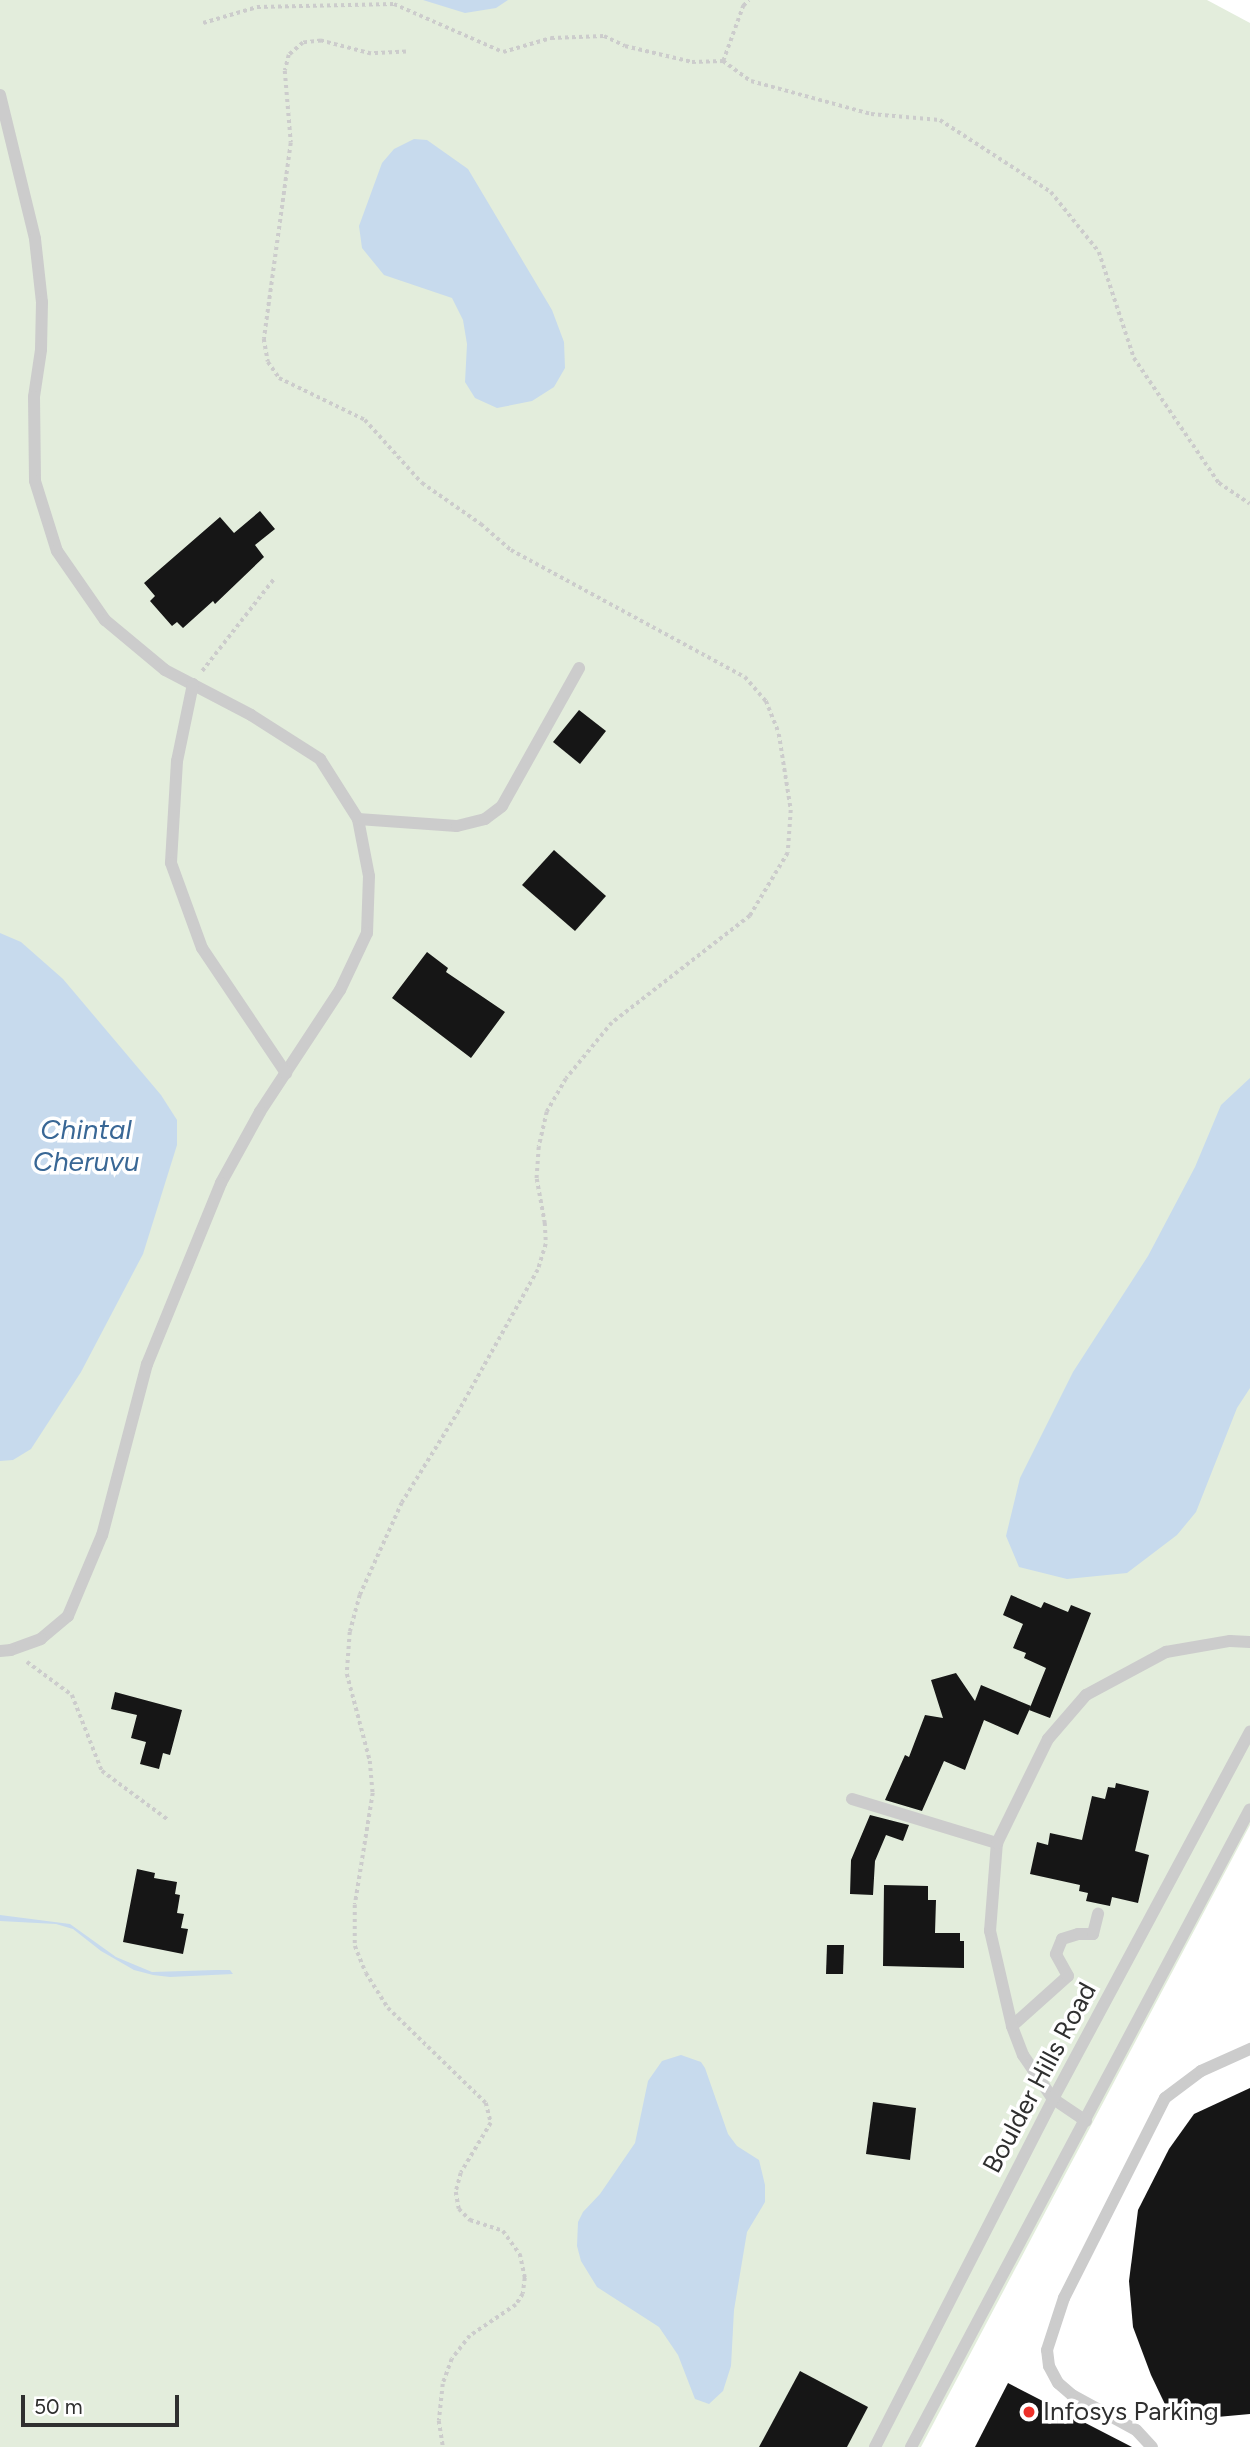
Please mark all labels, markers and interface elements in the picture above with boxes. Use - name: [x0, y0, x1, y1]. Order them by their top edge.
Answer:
- water label: Chintal Cheruvu: [33, 1112, 139, 1178]
- street label: Boulder Hills Road: [977, 1977, 1103, 2179]
- scale bar: [24, 2380, 182, 2424]
- text: 50 m: [34, 2394, 83, 2419]
- place label: Infosys Parking: [1043, 2396, 1219, 2428]
- marker: Infosys Parking: [1021, 2404, 1037, 2420]

